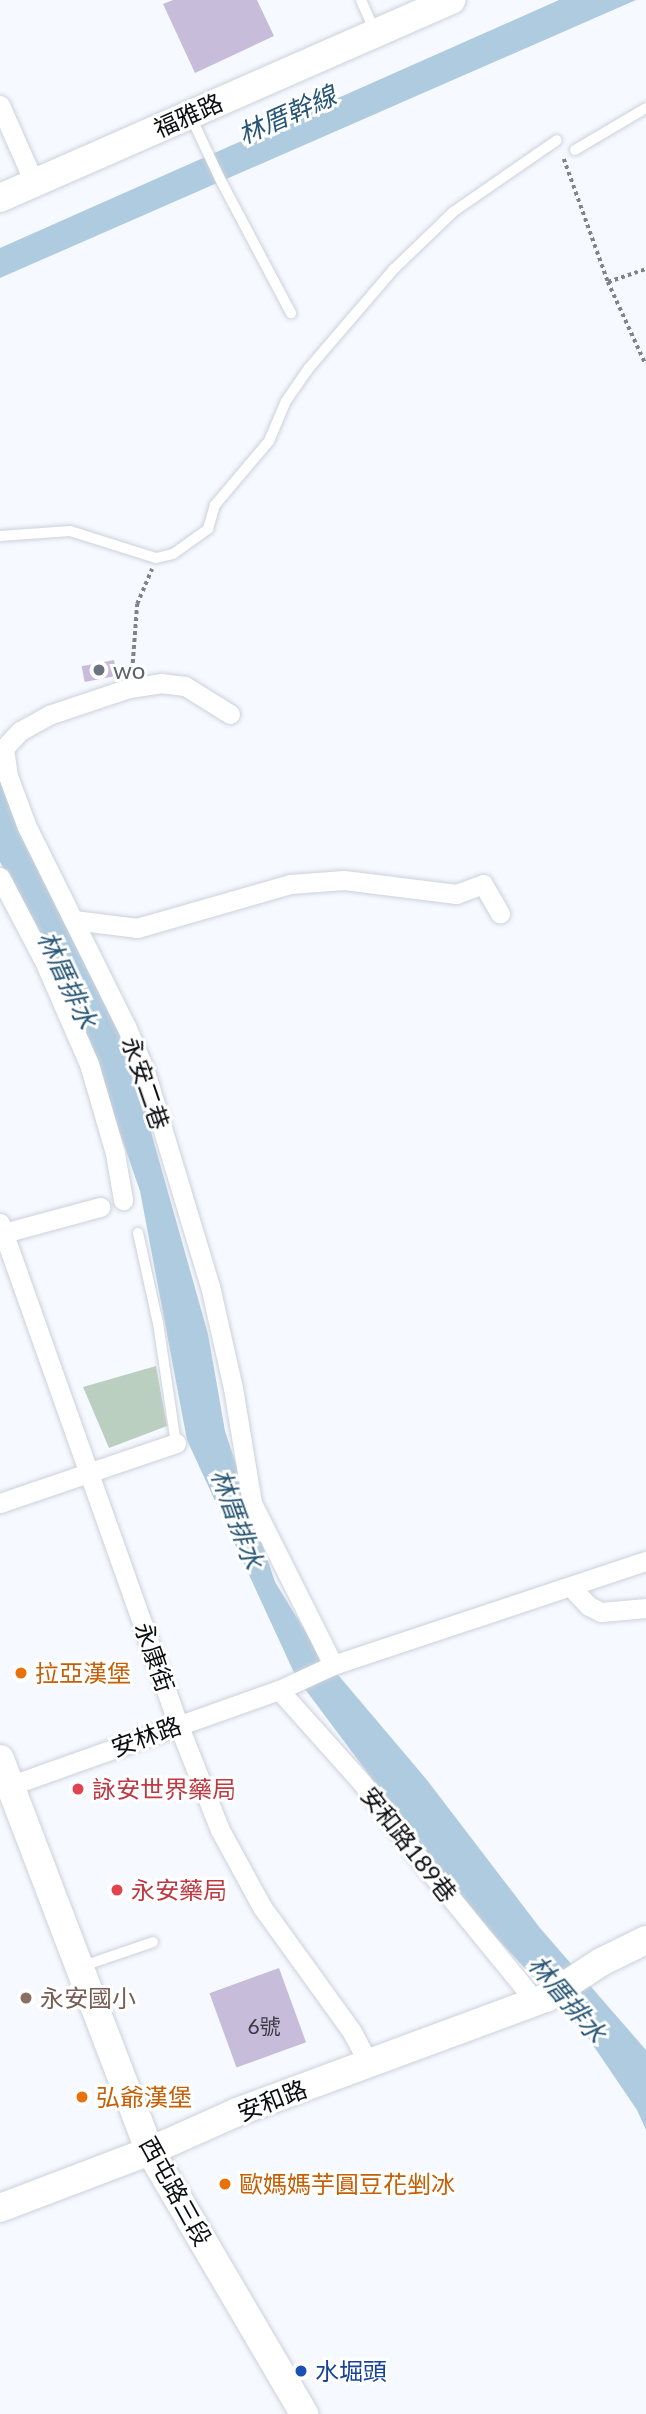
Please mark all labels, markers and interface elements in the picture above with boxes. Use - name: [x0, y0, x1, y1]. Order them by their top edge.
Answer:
- water label: 林厝幹線: [233, 80, 341, 150]
- street label: 福雅路: [149, 87, 227, 143]
- place label: wo: [113, 656, 145, 684]
- marker: wo: [91, 662, 107, 678]
- water label: 林厝排水: [31, 926, 103, 1034]
- street label: 永安二巷: [117, 1033, 175, 1133]
- water label: 林厝排水: [205, 1465, 269, 1573]
- street label: 永康街: [130, 1618, 180, 1696]
- place label: 拉亞漢堡: [35, 1659, 131, 1687]
- marker: 拉亞漢堡: [13, 1665, 29, 1681]
- street label: 安林路: [107, 1710, 185, 1762]
- place label: 詠安世界藥局: [92, 1775, 236, 1803]
- marker: 詠安世界藥局: [70, 1781, 86, 1797]
- street label: 安和路189巷: [355, 1781, 463, 1907]
- place label: 永安藥局: [131, 1876, 227, 1904]
- marker: 永安藥局: [109, 1882, 125, 1898]
- water label: 林厝排水: [522, 1949, 612, 2049]
- place label: 永安國小: [40, 1984, 136, 2012]
- marker: 永安國小: [18, 1990, 34, 2006]
- house number: 6號: [247, 2013, 281, 2039]
- street label: 安和路: [233, 2074, 311, 2126]
- place label: 弘爺漢堡: [96, 2083, 192, 2111]
- marker: 弘爺漢堡: [74, 2089, 90, 2105]
- street label: 西屯路三段: [134, 2132, 218, 2250]
- place label: 歐媽媽芋圓豆花剉冰: [239, 2170, 455, 2198]
- marker: 歐媽媽芋圓豆花剉冰: [217, 2176, 233, 2192]
- place label: 水堀頭: [315, 2357, 387, 2385]
- marker: 水堀頭: [293, 2363, 309, 2379]

